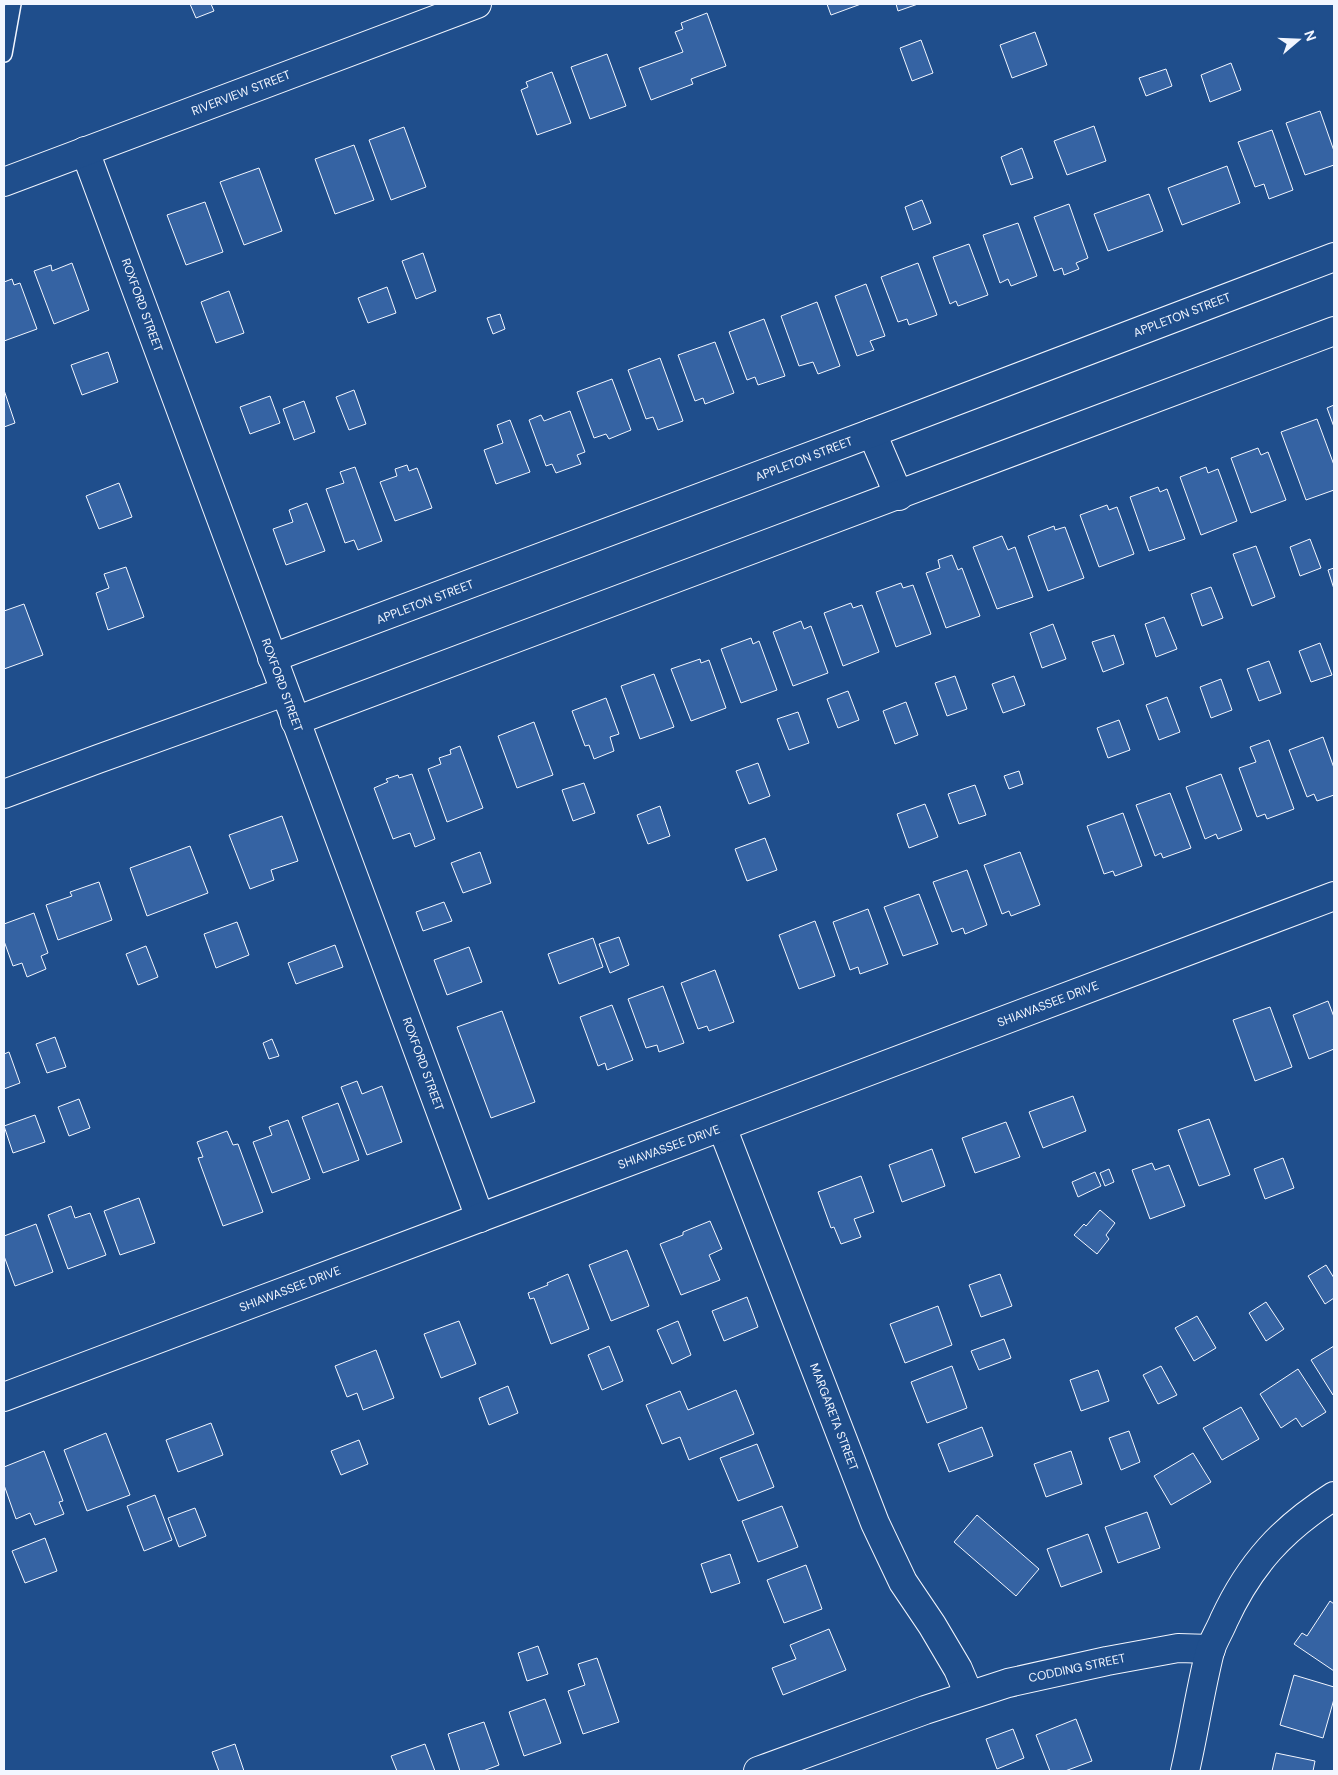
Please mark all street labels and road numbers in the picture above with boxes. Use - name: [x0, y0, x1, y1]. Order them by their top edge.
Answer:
- street label: RIVERVIEW STREET: [189, 67, 293, 119]
- street label: ROXFORD STREET: [118, 256, 166, 354]
- street label: APPLETON STREET: [1131, 289, 1233, 341]
- street label: APPLETON STREET: [753, 433, 855, 485]
- street label: APPLETON STREET: [374, 576, 476, 628]
- street label: ROXFORD STREET: [258, 636, 306, 734]
- street label: SHIAWASSEE DRIVE: [995, 977, 1101, 1031]
- street label: ROXFORD STREET: [399, 1015, 447, 1113]
- street label: SHIAWASSEE DRIVE: [616, 1121, 722, 1173]
- street label: SHIAWASSEE DRIVE: [237, 1262, 343, 1316]
- street label: MARGARETA STREET: [806, 1361, 862, 1473]
- street label: CODDING STREET: [1027, 1650, 1127, 1686]

